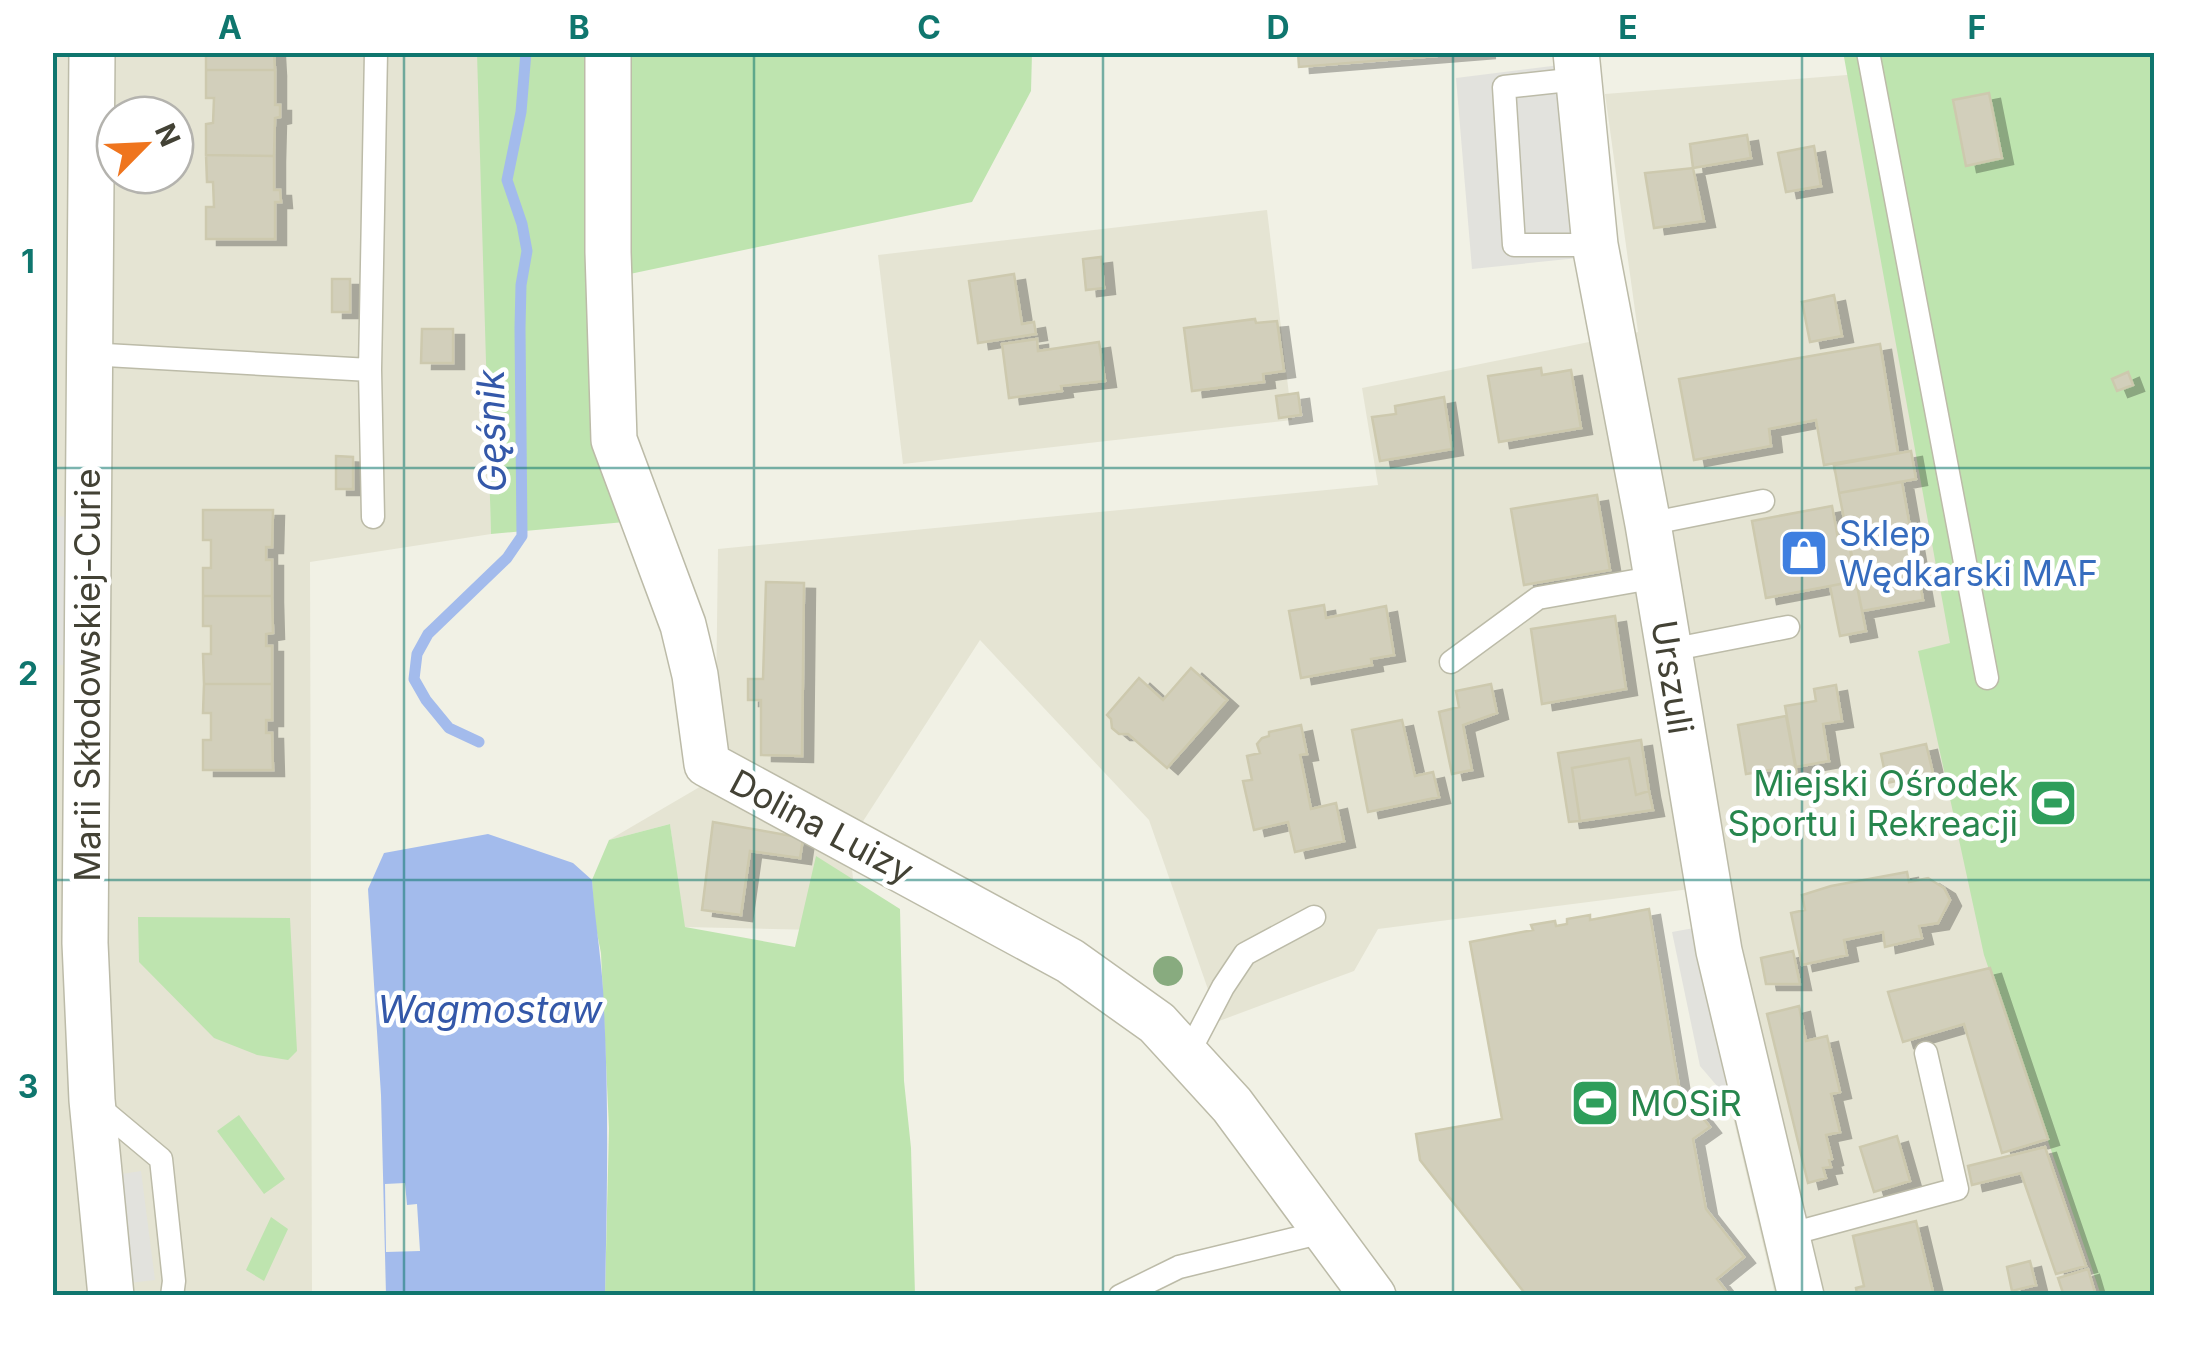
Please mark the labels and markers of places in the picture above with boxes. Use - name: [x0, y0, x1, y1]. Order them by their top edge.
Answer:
- place label: Sklep Wędkarski MAF: [1839, 512, 2098, 594]
- shop icon: Sklep Wędkarski MAF: [1778, 527, 1830, 579]
- place label: Miejski Ośrodek Sportu i Rekreacji: [1728, 762, 2018, 844]
- sports icon: Miejski Ośrodek Sportu i Rekreacji: [2027, 777, 2079, 829]
- sports icon: MOSiR: [1569, 1077, 1621, 1129]
- place label: MOSiR: [1630, 1082, 1742, 1124]

